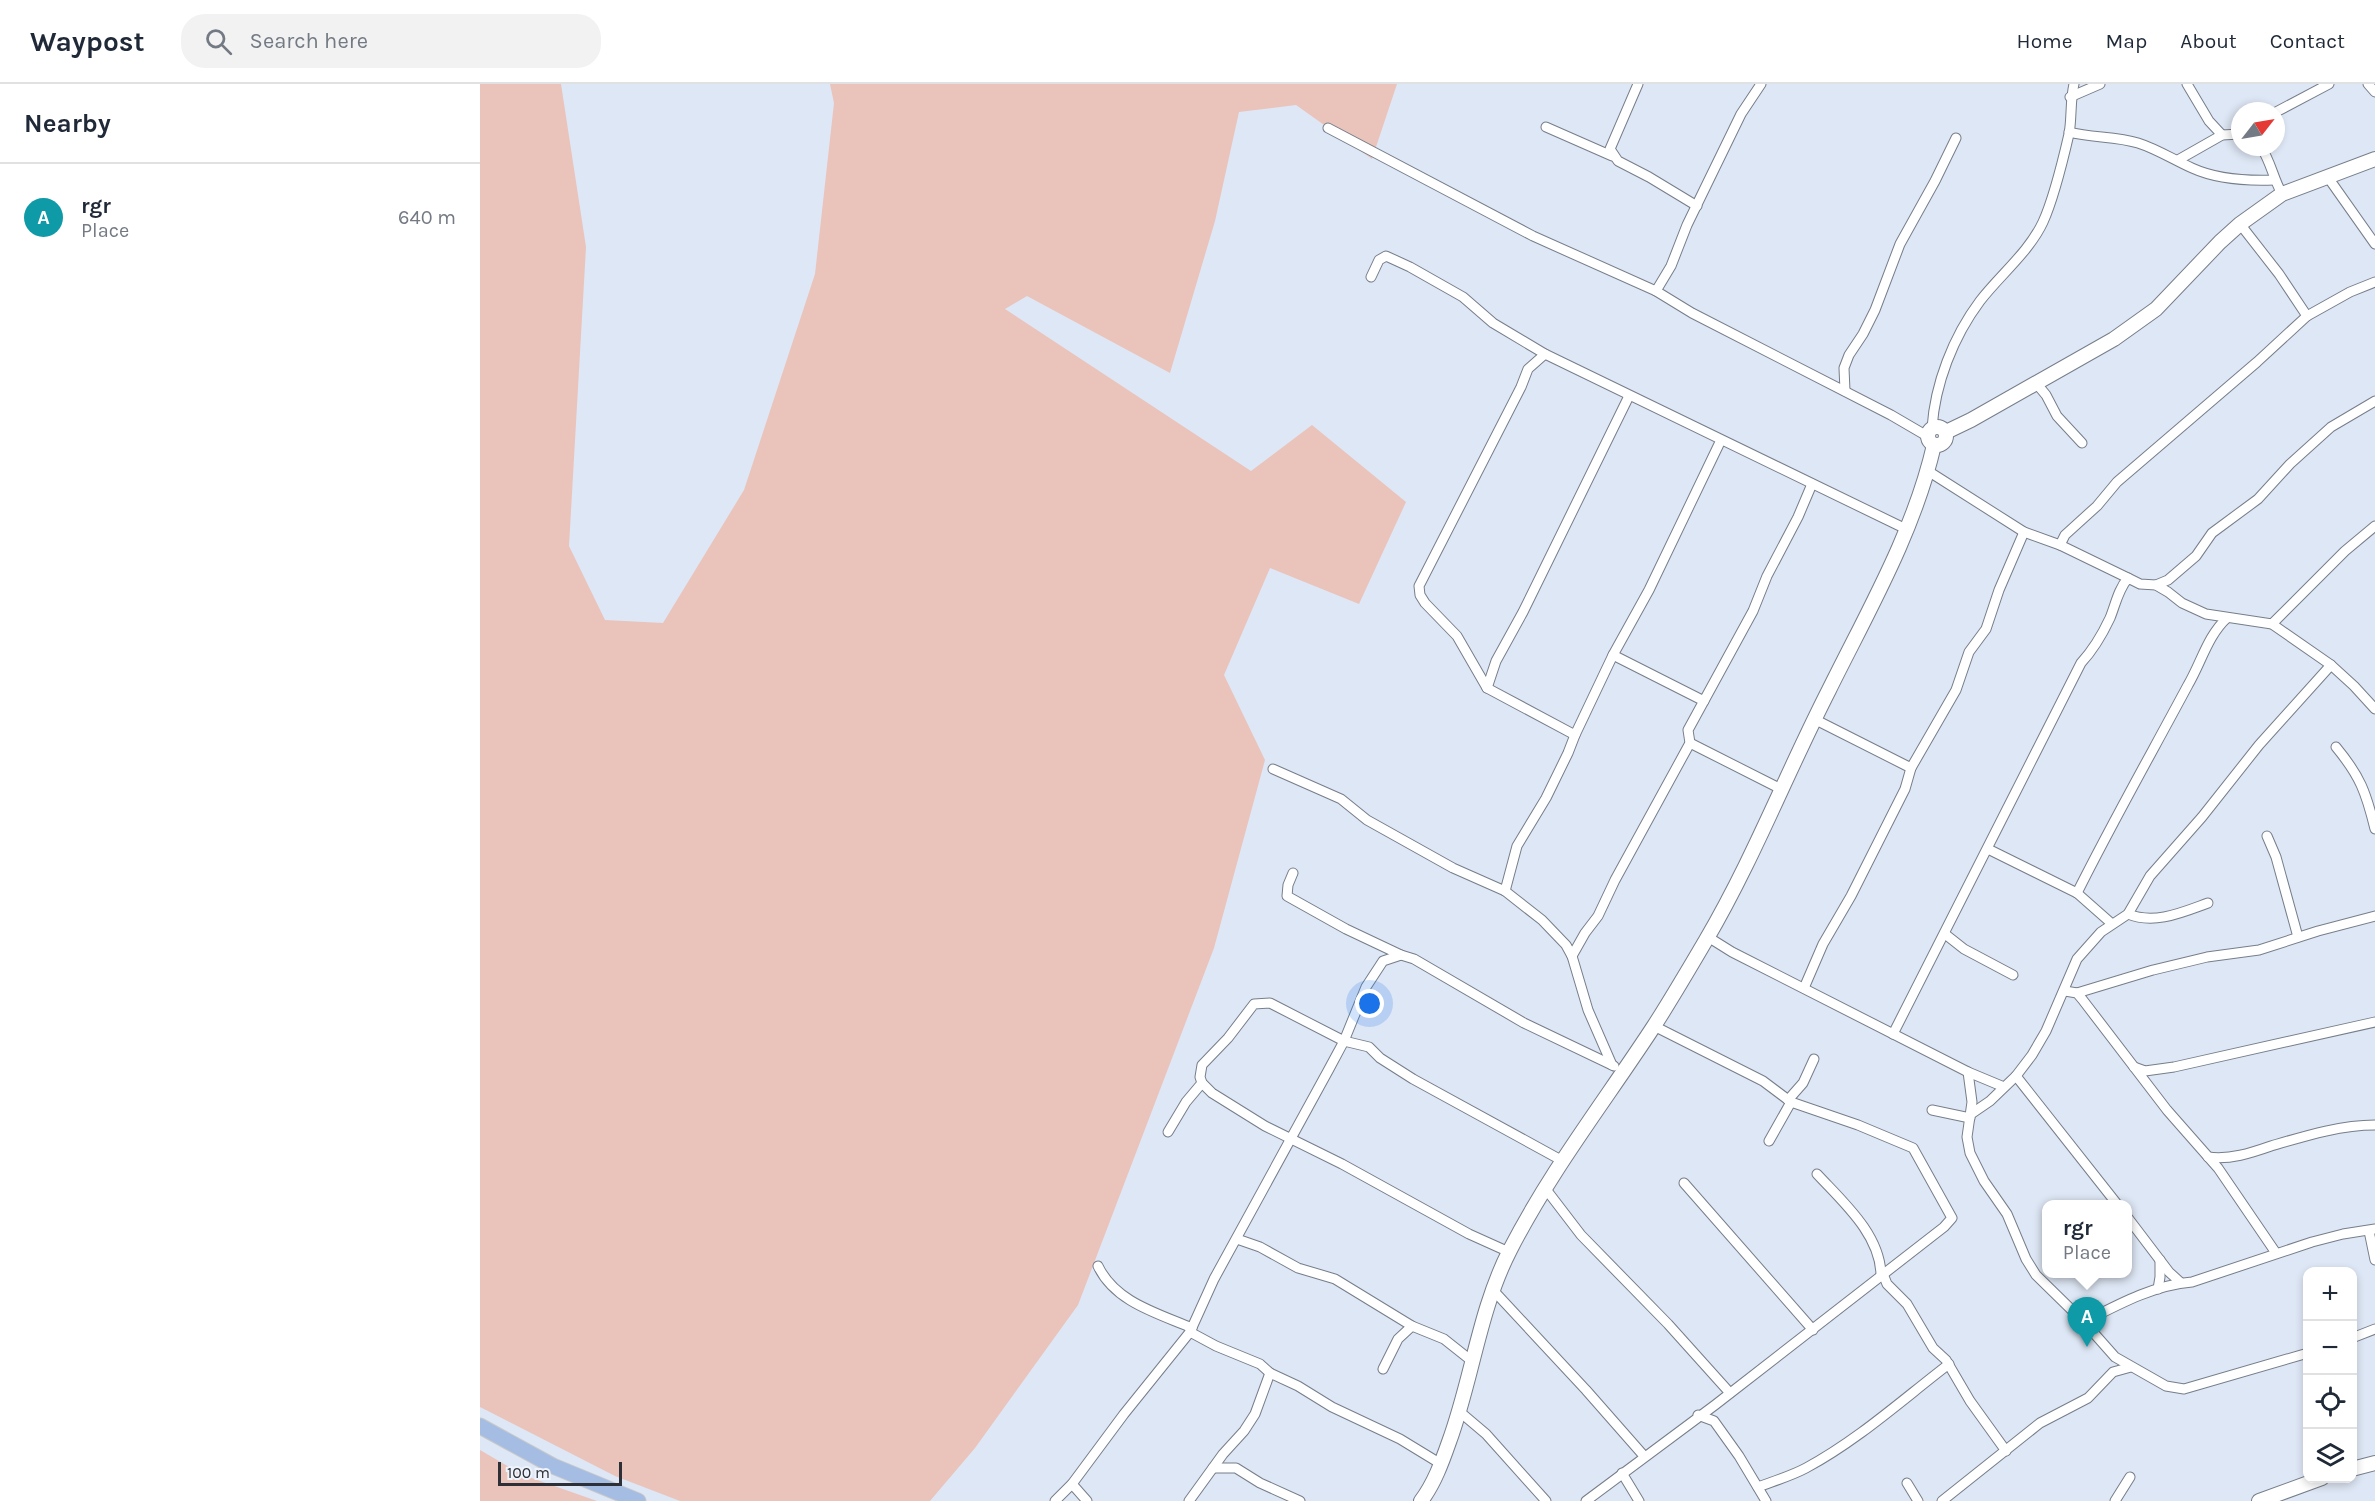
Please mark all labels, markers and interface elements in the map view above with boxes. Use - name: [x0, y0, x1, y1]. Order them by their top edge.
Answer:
- search box: [181, 14, 601, 68]
- text: Waypost: [30, 25, 145, 58]
- icon: search: [202, 25, 235, 58]
- text: Search here: [250, 28, 368, 54]
- text: Home: [2017, 29, 2073, 53]
- text: Map: [2106, 29, 2147, 53]
- text: About: [2180, 29, 2237, 53]
- text: Contact: [2270, 29, 2345, 53]
- north arrow: [2231, 102, 2285, 156]
- text: Nearby: [24, 108, 111, 139]
- text: rgr: [81, 193, 111, 219]
- text: A: [37, 206, 50, 229]
- text: 640 m: [398, 206, 456, 229]
- text: Place: [81, 219, 129, 242]
- your location: [1355, 989, 1384, 1018]
- popup: [2042, 1200, 2132, 1278]
- text: rgr: [2063, 1215, 2093, 1241]
- text: Place: [2063, 1241, 2111, 1264]
- map controls: [2303, 1267, 2357, 1483]
- button: +: [2303, 1267, 2357, 1321]
- pin: A: [2068, 1298, 2106, 1347]
- button: −: [2303, 1321, 2357, 1375]
- button: locate: [2303, 1375, 2357, 1429]
- button: layers: [2303, 1429, 2357, 1483]
- scale bar: [498, 1459, 622, 1486]
- text: 100 m: [507, 1463, 550, 1482]

